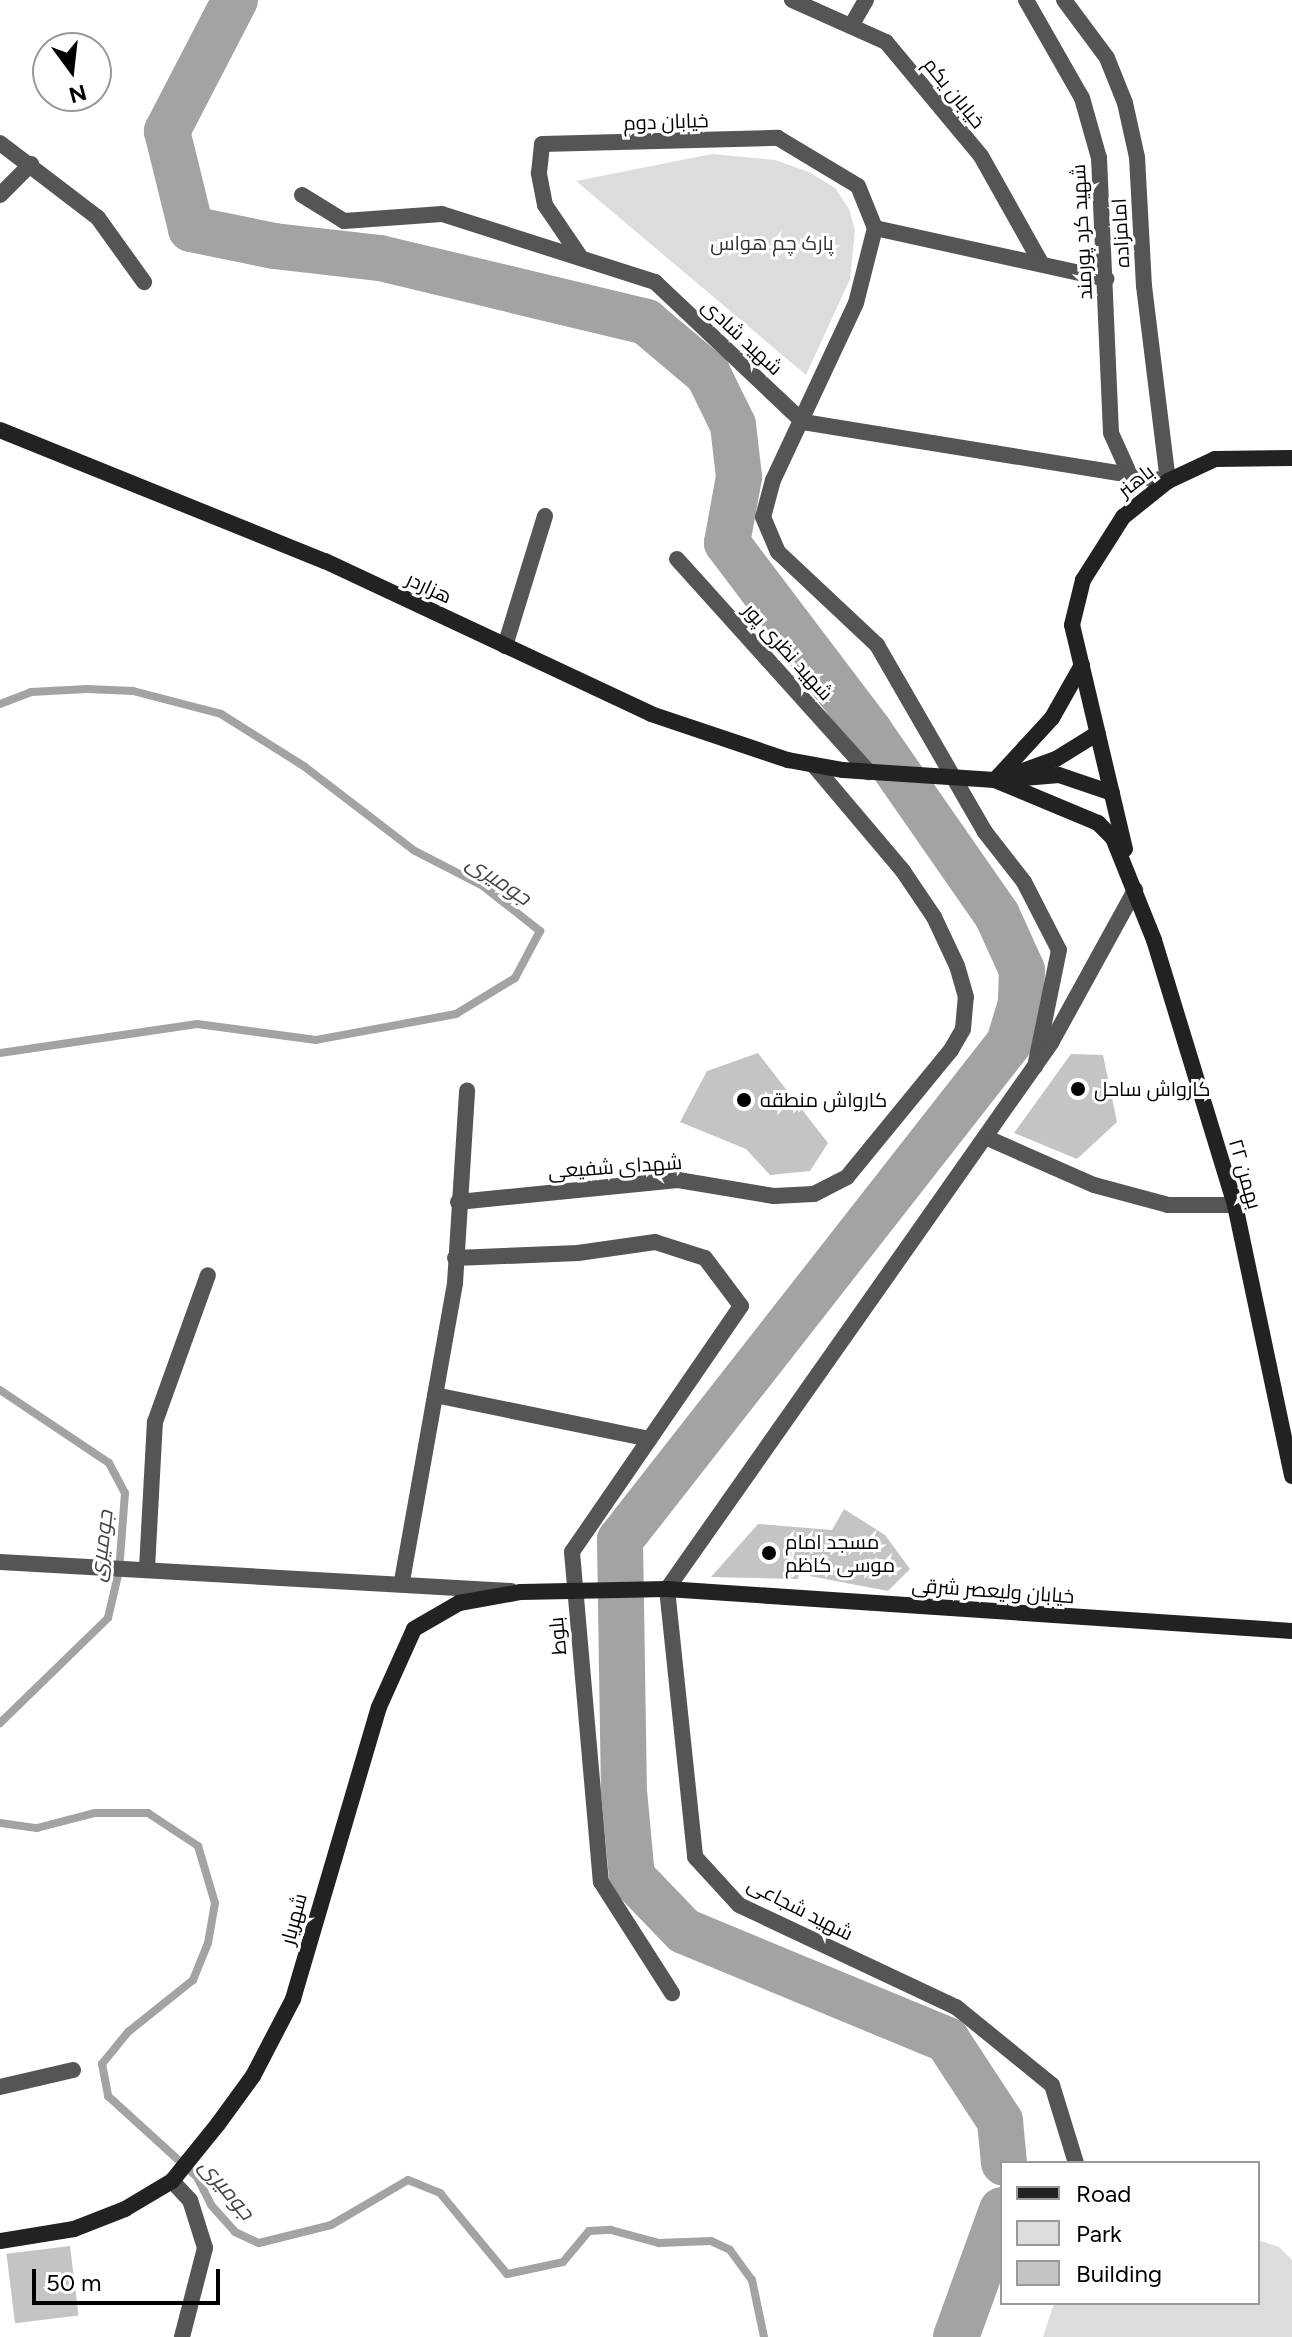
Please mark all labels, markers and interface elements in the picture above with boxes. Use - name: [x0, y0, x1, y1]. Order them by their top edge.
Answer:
- north arrow: [32, 32, 112, 112]
- street label: خیابان یکم: [918, 53, 990, 133]
- text: N: [66, 78, 90, 109]
- street label: خیابان دوم: [623, 109, 709, 135]
- street label: شهید کرد پورمند: [1066, 163, 1098, 301]
- street label: امامزاده: [1107, 198, 1135, 268]
- park label: پارک چم هواس: [710, 231, 834, 255]
- street label: شهید شادی: [697, 294, 787, 380]
- street label: باهنر: [1113, 460, 1159, 502]
- street label: هزاردر: [402, 567, 456, 609]
- street label: شهید نظری پور: [738, 598, 838, 706]
- water label: جومیری: [462, 849, 536, 911]
- place label: کارواش ساحل: [1094, 1077, 1211, 1101]
- marker: کارواش ساحل: [1069, 1080, 1087, 1098]
- place label: کارواش منطقه: [760, 1088, 887, 1112]
- marker: کارواش منطقه: [735, 1091, 753, 1109]
- street label: ۲۲ بهمن: [1224, 1136, 1266, 1212]
- street label: شهدای شفیعی: [547, 1150, 683, 1184]
- water label: جومیری: [84, 1509, 118, 1583]
- place label: مسجد امام موسی کاظم: [785, 1530, 895, 1577]
- marker: مسجد امام موسی کاظم: [760, 1544, 778, 1562]
- street label: خیابان ولیعصر شرقی: [911, 1573, 1075, 1609]
- street label: بلوط: [544, 1616, 572, 1656]
- street label: شهید شجاعی: [743, 1872, 857, 1946]
- street label: شهریار: [276, 1891, 312, 1947]
- water label: جومیری: [194, 2153, 260, 2225]
- legend: [1000, 2161, 1260, 2305]
- text: Road: [1076, 2179, 1131, 2208]
- text: Park: [1076, 2219, 1122, 2248]
- scale bar: [36, 2253, 224, 2303]
- text: Building: [1076, 2259, 1162, 2288]
- text: 50 m: [46, 2268, 102, 2297]

